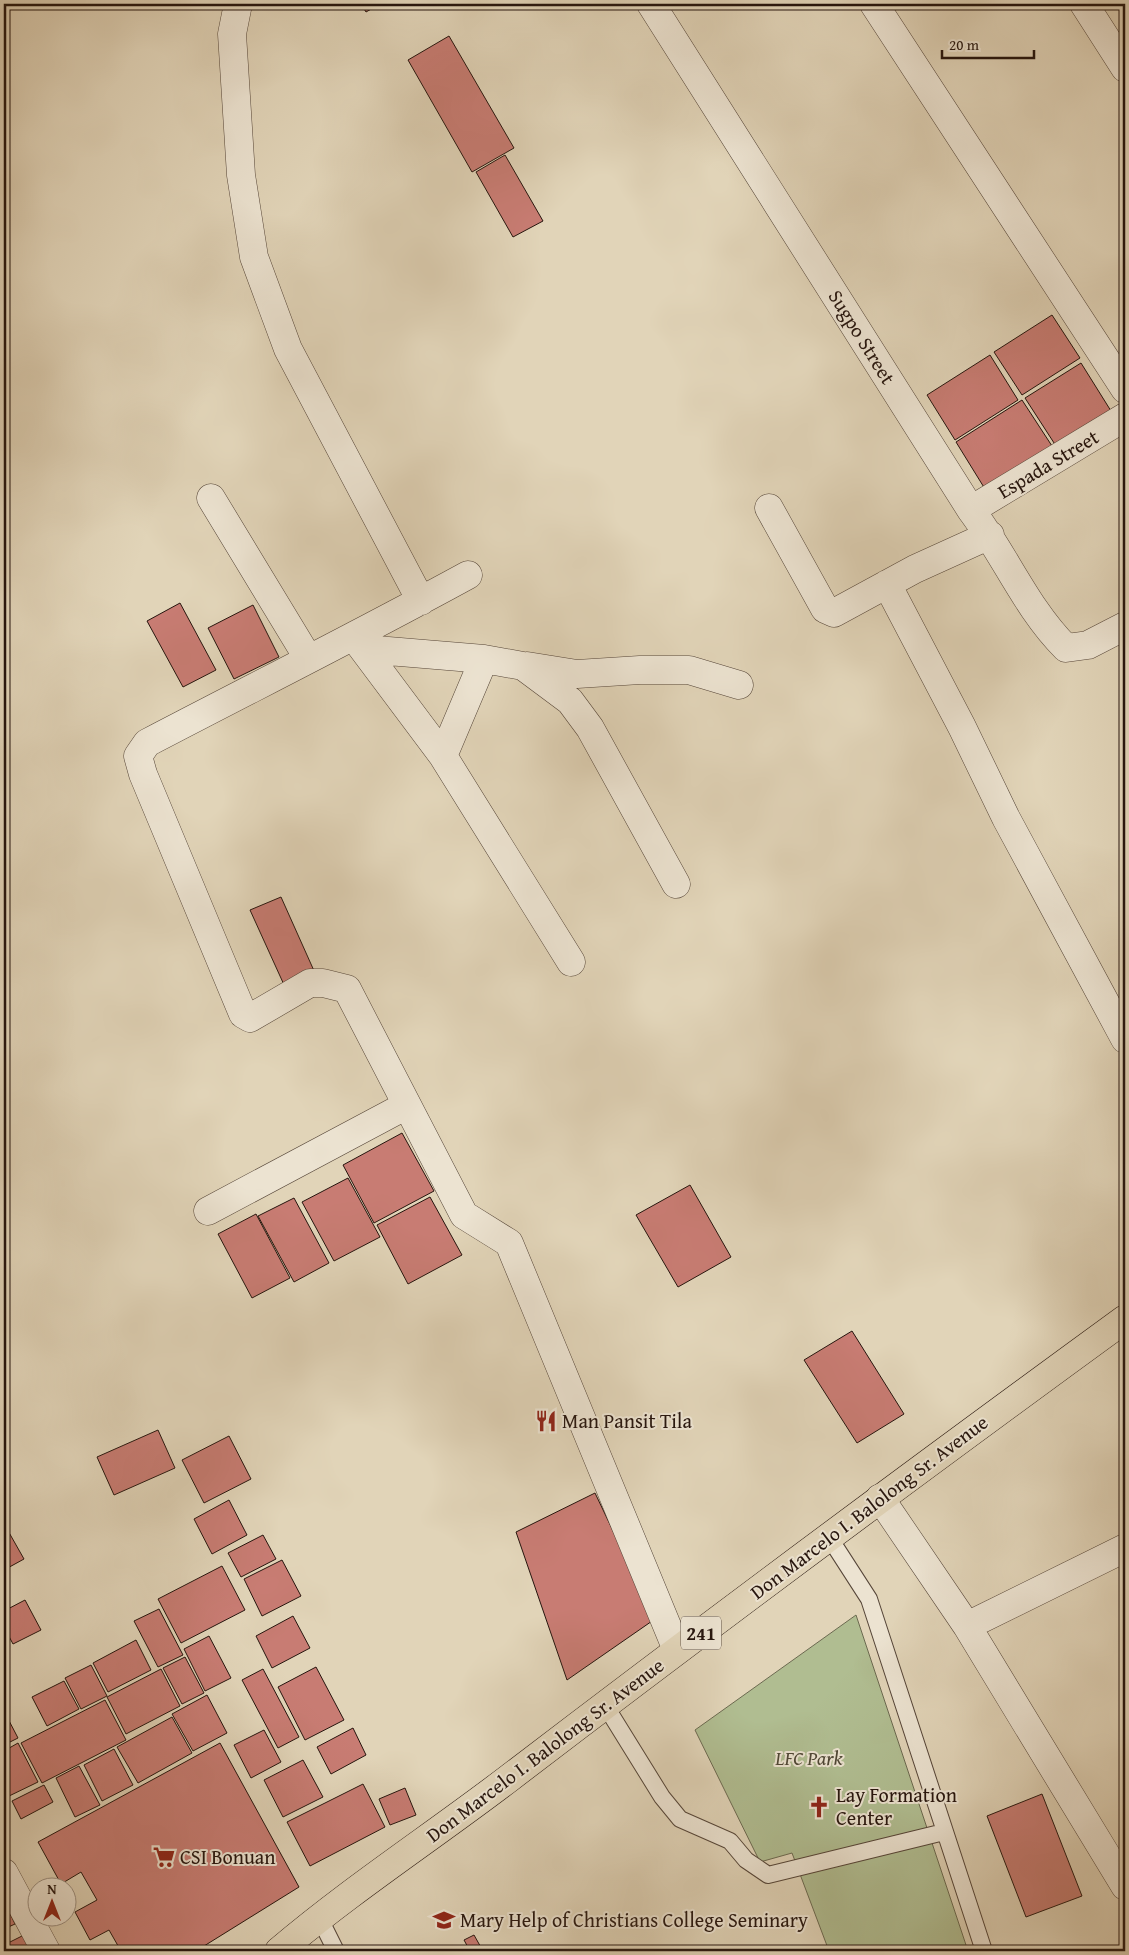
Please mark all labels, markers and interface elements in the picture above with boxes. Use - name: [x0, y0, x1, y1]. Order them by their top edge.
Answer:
- scale bar: [942, 28, 1034, 60]
- text: 20 m: [949, 34, 980, 55]
- street label: Sugpo Street: [822, 284, 903, 390]
- street label: Espada Street: [992, 422, 1104, 505]
- place label: Man Pansit Tila: [562, 1406, 692, 1435]
- street label: Don Marcelo I. Balolong Sr. Avenue: [744, 1407, 994, 1606]
- restaurant icon: Man Pansit Tila: [533, 1408, 559, 1434]
- road number: 241: [681, 1616, 721, 1650]
- street label: Don Marcelo I. Balolong Sr. Avenue: [420, 1650, 670, 1849]
- park label: LFC Park: [774, 1743, 844, 1772]
- place label: Lay Formation Center: [836, 1780, 957, 1832]
- church icon: Lay Formation Center: [806, 1794, 832, 1820]
- place label: CSI Bonuan: [180, 1842, 275, 1871]
- supermarket icon: CSI Bonuan: [151, 1844, 177, 1870]
- north arrow: [28, 1878, 78, 1928]
- text: N: [47, 1879, 57, 1899]
- place label: Mary Help of Christians College Seminary: [460, 1905, 808, 1934]
- school or university icon: Mary Help of Christians College Seminary: [431, 1907, 457, 1933]

